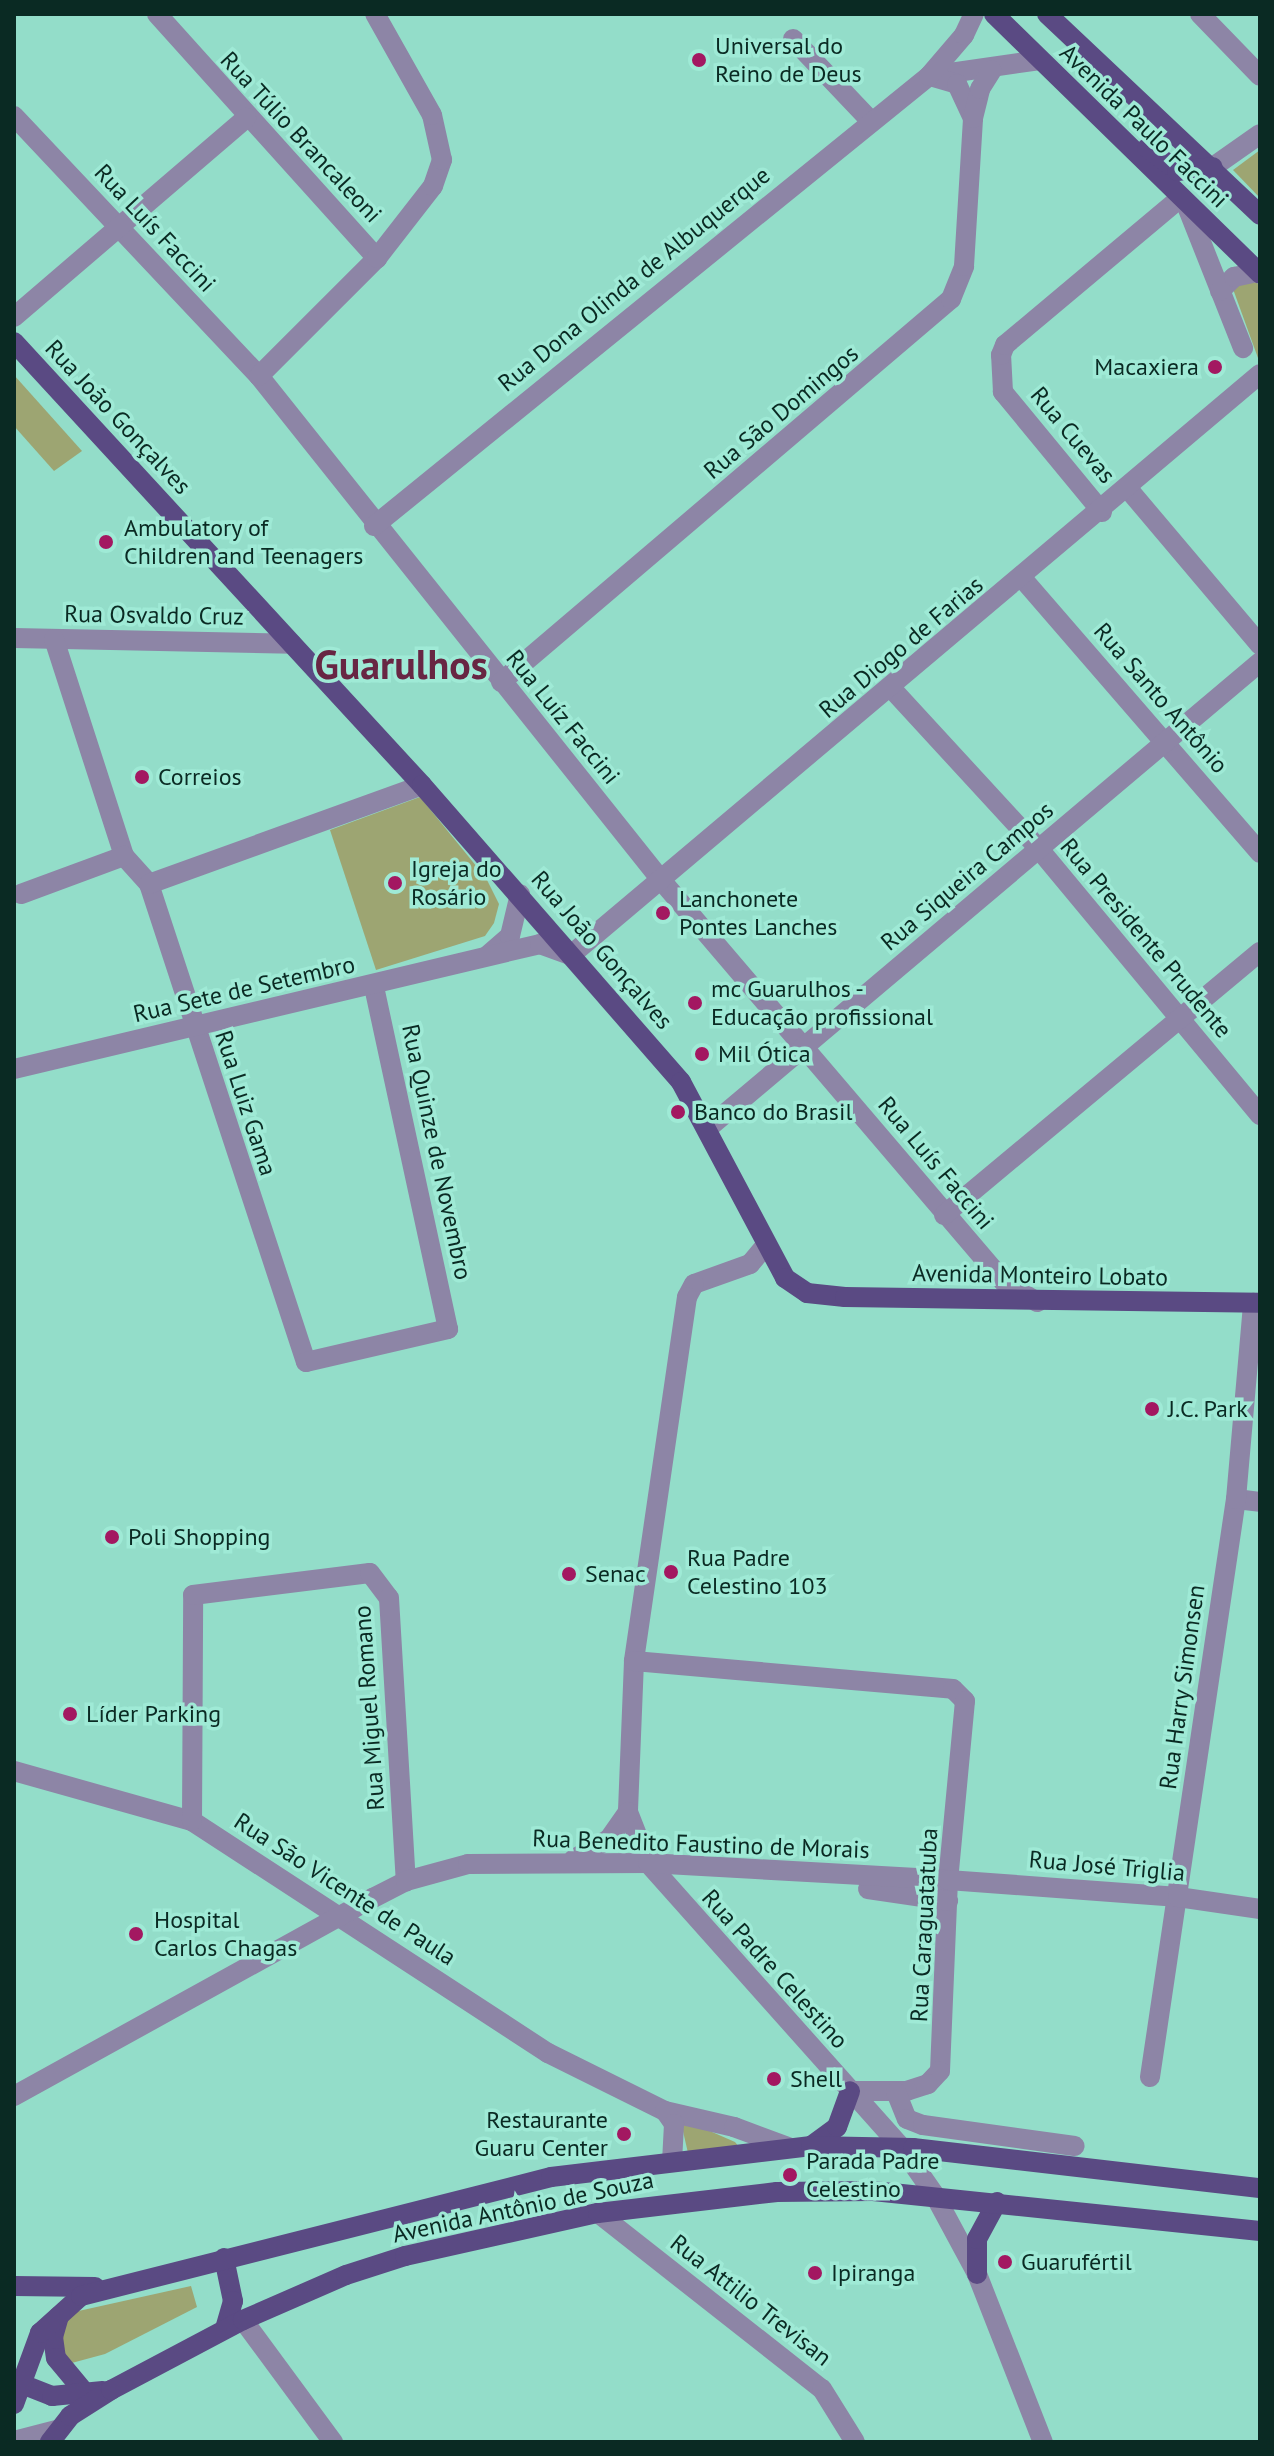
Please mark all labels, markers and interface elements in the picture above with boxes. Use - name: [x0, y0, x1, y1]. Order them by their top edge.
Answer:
- place label: Universal do Reino de Deus: [715, 32, 862, 88]
- street label: Avenida Paulo Faccini: [1054, 38, 1234, 214]
- street label: Rua Túlio Brancaleoni: [214, 45, 388, 229]
- marker: Universal do Reino de Deus: [690, 51, 708, 69]
- street label: Rua Luís Faccini: [88, 158, 222, 298]
- street label: Rua Dona Olinda de Albuquerque: [492, 160, 776, 398]
- street label: Rua João Gonçalves: [39, 334, 197, 500]
- street label: Rua São Domingos: [698, 339, 864, 485]
- place label: Macaxiera: [1094, 353, 1199, 381]
- marker: Macaxiera: [1206, 358, 1224, 376]
- street label: Rua Cuevas: [1024, 381, 1122, 489]
- place label: Ambulatory of Children and Teenagers: [124, 514, 364, 570]
- marker: Ambulatory of Children and Teenagers: [95, 531, 117, 553]
- street label: Rua Diogo de Farias: [813, 570, 989, 724]
- street label: Rua Osvaldo Cruz: [64, 599, 244, 631]
- street label: Rua Santo Antônio: [1088, 617, 1234, 779]
- district label: Guarulhos: [314, 640, 488, 688]
- street label: Rua Luíz Faccini: [500, 644, 626, 790]
- place label: Correios: [158, 763, 242, 791]
- marker: Correios: [133, 768, 151, 786]
- street label: Rua Siqueira Campos: [875, 796, 1059, 956]
- street label: Rua Presidente Prudente: [1054, 832, 1238, 1044]
- place label: Igreja do Rosário: [411, 855, 502, 911]
- street label: Rua João Gonçalves: [525, 865, 679, 1035]
- marker: Igreja do Rosário: [386, 874, 404, 892]
- place label: Lanchonete Pontes Lanches: [679, 885, 837, 941]
- marker: Lanchonete Pontes Lanches: [654, 904, 672, 922]
- street label: Rua Sete de Setembro: [130, 949, 358, 1029]
- place label: mc Guarulhos - Educação profissional: [711, 975, 933, 1031]
- marker: mc Guarulhos - Educação profissional: [686, 994, 704, 1012]
- street label: Rua Quinze de Novembro: [396, 1022, 478, 1282]
- street label: Rua Luiz Gama: [209, 1026, 283, 1180]
- place label: Mil Ótica: [718, 1040, 811, 1068]
- marker: Mil Ótica: [693, 1045, 711, 1063]
- street label: Rua Luís Faccini: [872, 1091, 1000, 1235]
- place label: Banco do Brasil: [694, 1098, 852, 1126]
- marker: Banco do Brasil: [669, 1103, 687, 1121]
- street label: Avenida Monteiro Lobato: [912, 1258, 1168, 1292]
- place label: J.C. Park: [1168, 1395, 1250, 1423]
- marker: J.C. Park: [1143, 1400, 1161, 1418]
- place label: Poli Shopping: [128, 1523, 270, 1551]
- marker: Poli Shopping: [103, 1528, 121, 1546]
- place label: Rua Padre Celestino 103: [687, 1544, 828, 1600]
- place label: Senac: [585, 1560, 646, 1588]
- marker: Rua Padre Celestino 103: [662, 1563, 680, 1581]
- marker: Senac: [560, 1565, 578, 1583]
- street label: Rua Harry Simonsen: [1153, 1582, 1211, 1792]
- street label: Rua Miguel Romano: [347, 1604, 391, 1812]
- place label: Líder Parking: [86, 1700, 221, 1728]
- marker: Líder Parking: [61, 1705, 79, 1723]
- street label: Rua São Vicente de Paula: [228, 1806, 462, 1972]
- street label: Rua Benedito Faustino de Morais: [532, 1824, 870, 1864]
- street label: Rua Caraguatatuba: [905, 1827, 943, 2023]
- street label: Rua José Triglia: [1027, 1845, 1187, 1887]
- street label: Rua Padre Celestino: [696, 1883, 854, 2055]
- place label: Hospital Carlos Chagas: [154, 1906, 297, 1962]
- marker: Hospital Carlos Chagas: [125, 1923, 147, 1945]
- place label: Shell: [790, 2065, 842, 2093]
- marker: Shell: [765, 2070, 783, 2088]
- place label: Restaurante Guaru Center: [475, 2106, 608, 2162]
- marker: Restaurante Guaru Center: [615, 2125, 633, 2143]
- place label: Parada Padre Celestino: [806, 2147, 940, 2203]
- street label: Avenida Antônio de Souza: [389, 2165, 657, 2249]
- marker: Parada Padre Celestino: [781, 2166, 799, 2184]
- street label: Rua Attilio Trevisan: [664, 2228, 838, 2372]
- place label: Guarufértil: [1021, 2248, 1132, 2276]
- marker: Guarufértil: [996, 2253, 1014, 2271]
- place label: Ipiranga: [831, 2259, 915, 2287]
- marker: Ipiranga: [806, 2264, 824, 2282]

